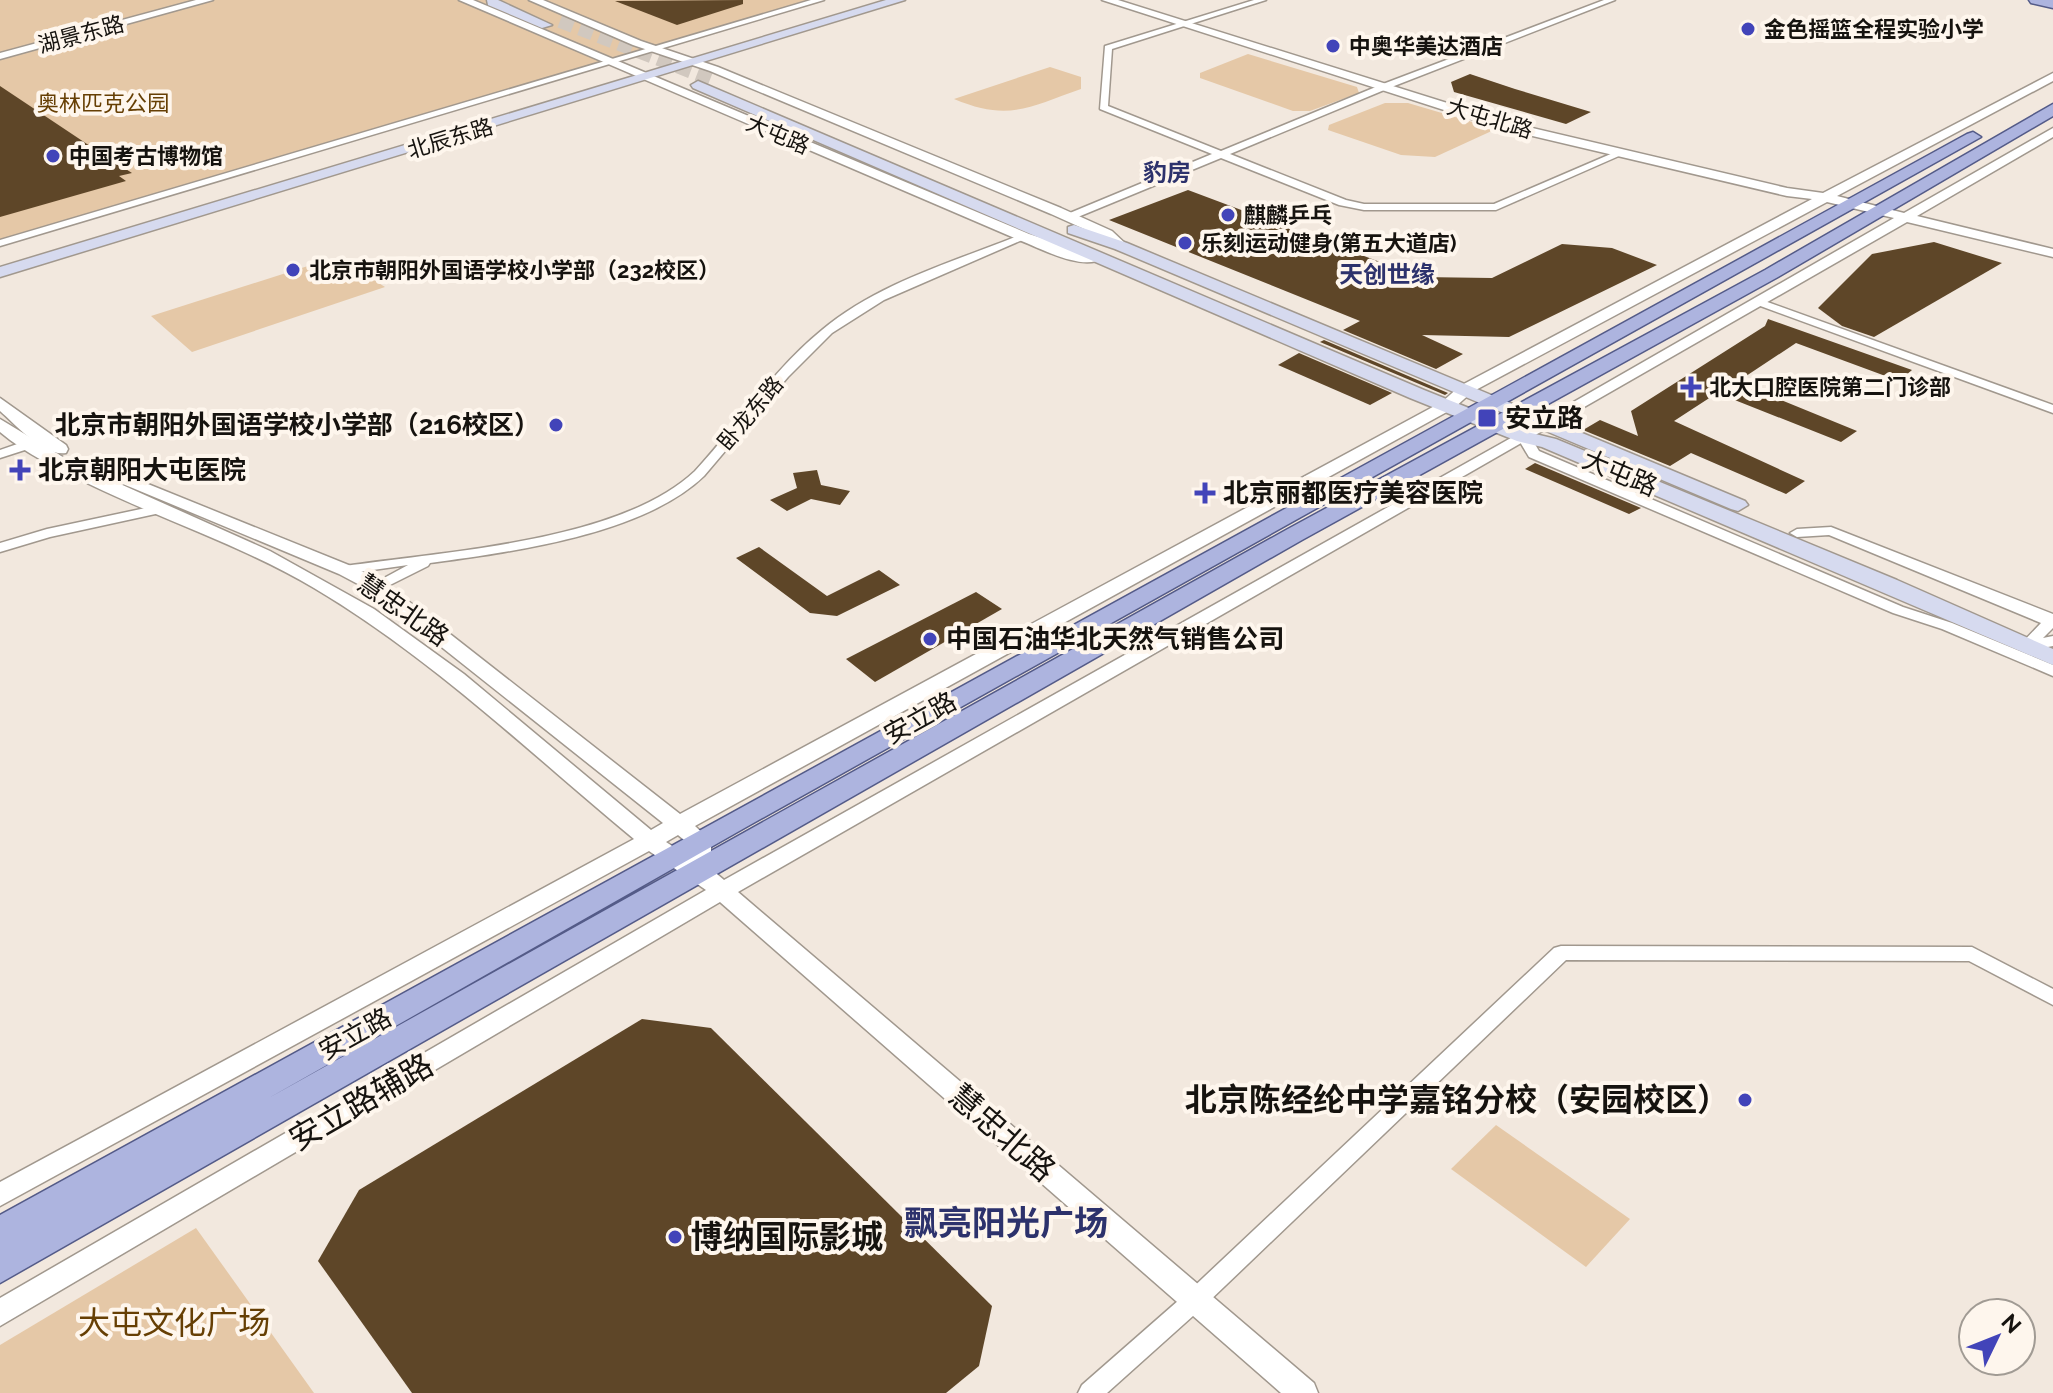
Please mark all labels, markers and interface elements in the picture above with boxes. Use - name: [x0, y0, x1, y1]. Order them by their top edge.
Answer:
- street label: 湖景东路: [35, 10, 127, 58]
- place label: 金色摇篮全程实验小学: [1764, 16, 1984, 42]
- marker: 金色摇篮全程实验小学: [1739, 20, 1757, 38]
- place label: 中奥华美达酒店: [1349, 33, 1503, 59]
- marker: 中奥华美达酒店: [1324, 37, 1342, 55]
- park label: 奥林匹克公园: [37, 90, 169, 116]
- street label: 大屯北路: [1444, 93, 1536, 143]
- street label: 大屯路: [743, 109, 813, 159]
- street label: 北辰东路: [404, 113, 496, 163]
- place label: 中国考古博物馆: [69, 143, 223, 169]
- marker: 中国考古博物馆: [44, 147, 62, 165]
- district label: 豹房: [1143, 158, 1191, 187]
- place label: 麒麟乒乓: [1244, 202, 1332, 228]
- marker: 麒麟乒乓: [1219, 206, 1237, 224]
- place label: 乐刻运动健身(第五大道店): [1201, 230, 1457, 256]
- marker: 乐刻运动健身(第五大道店): [1176, 234, 1194, 252]
- place label: 北京市朝阳外国语学校小学部（232校区）: [309, 257, 720, 283]
- district label: 天创世缘: [1339, 260, 1435, 289]
- marker: 北京市朝阳外国语学校小学部（232校区）: [284, 261, 302, 279]
- street label: 卧龙东路: [712, 371, 788, 455]
- place label: 北大口腔医院第二门诊部: [1709, 374, 1951, 400]
- marker: 北大口腔医院第二门诊部: [1680, 376, 1702, 398]
- place label: 安立路: [1505, 403, 1583, 433]
- marker: 安立路: [1476, 407, 1498, 429]
- place label: 北京市朝阳外国语学校小学部（216校区）: [55, 410, 540, 440]
- marker: 北京市朝阳外国语学校小学部（216校区）: [547, 416, 565, 434]
- street label: 大屯路: [1578, 444, 1662, 502]
- place label: 北京朝阳大屯医院: [38, 455, 246, 485]
- marker: 北京朝阳大屯医院: [9, 459, 31, 481]
- place label: 北京丽都医疗美容医院: [1223, 478, 1483, 508]
- marker: 北京丽都医疗美容医院: [1194, 482, 1216, 504]
- street label: 慧忠北路: [352, 568, 454, 652]
- place label: 中国石油华北天然气销售公司: [946, 624, 1284, 654]
- marker: 中国石油华北天然气销售公司: [921, 630, 939, 648]
- street label: 安立路: [879, 686, 961, 750]
- street label: 安立路: [314, 1002, 396, 1066]
- street label: 安立路辅路: [282, 1046, 439, 1158]
- street label: 慧忠北路: [942, 1077, 1063, 1189]
- place label: 北京陈经纶中学嘉铭分校（安园校区）: [1185, 1081, 1729, 1118]
- marker: 北京陈经纶中学嘉铭分校（安园校区）: [1736, 1091, 1754, 1109]
- district label: 飘亮阳光广场: [904, 1203, 1108, 1243]
- place label: 博纳国际影城: [691, 1218, 883, 1255]
- marker: 博纳国际影城: [666, 1228, 684, 1246]
- north arrow: [1957, 1297, 2037, 1377]
- park label: 大屯文化广场: [78, 1304, 270, 1341]
- text: N: [1996, 1308, 2027, 1338]

